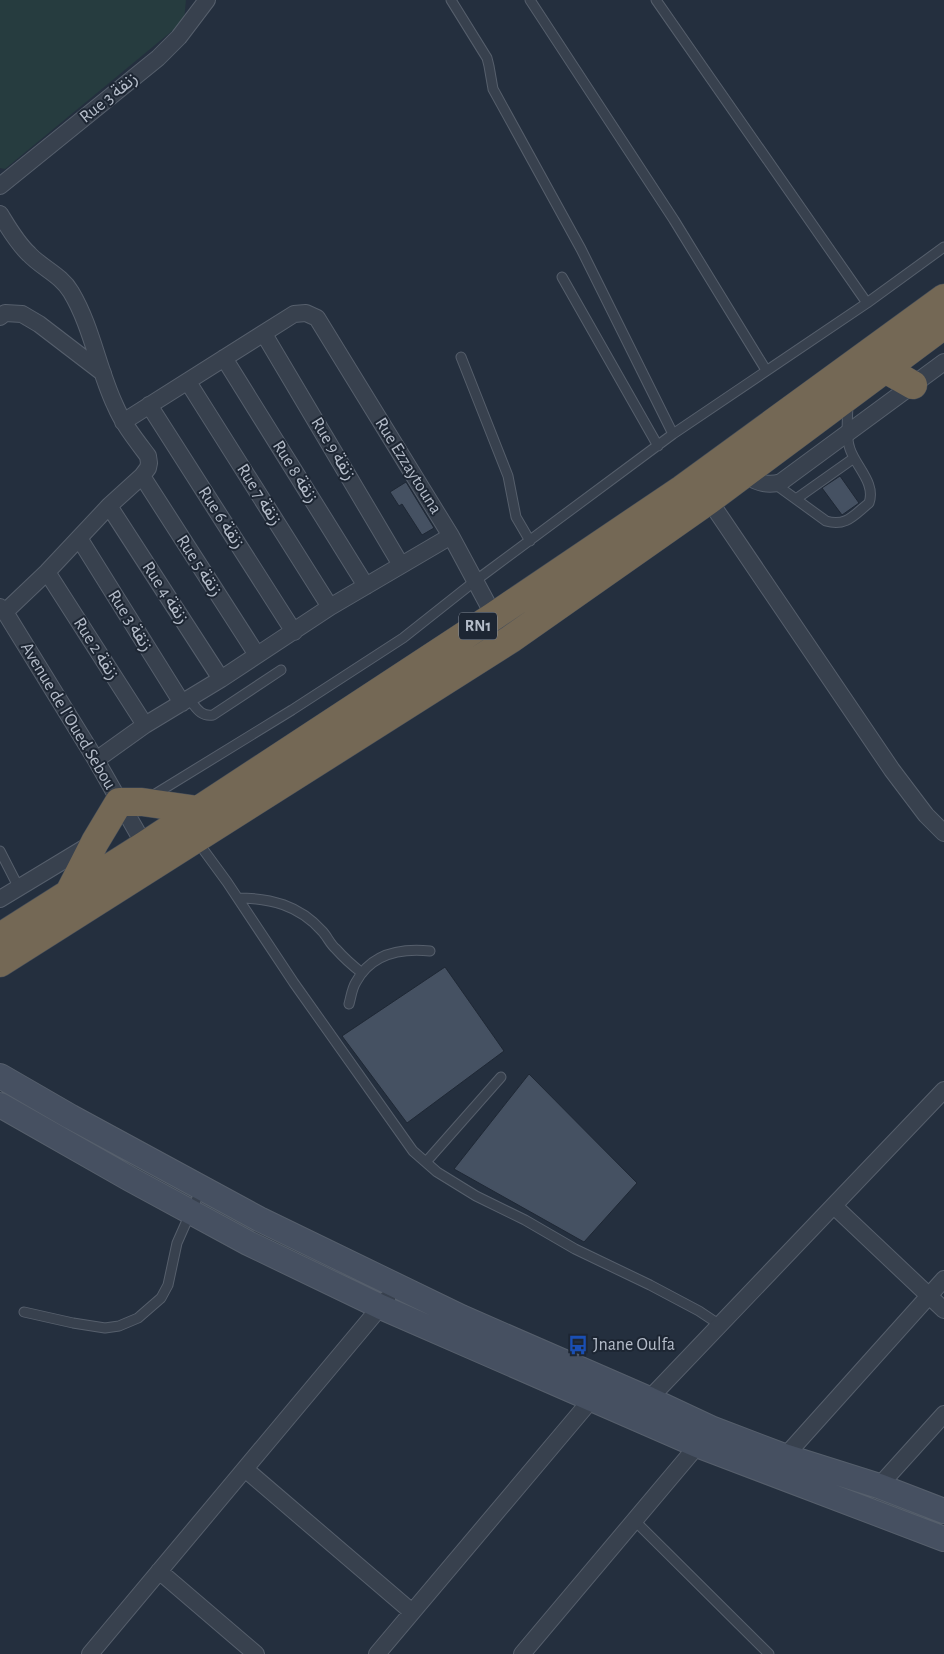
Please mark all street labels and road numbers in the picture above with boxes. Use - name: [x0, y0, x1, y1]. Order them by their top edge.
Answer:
- street label: Rue 3 زنقة: [77, 69, 142, 127]
- street label: Rue 9 زنقة: [306, 414, 359, 484]
- street label: Rue Ezzaytouna: [371, 415, 445, 517]
- street label: Rue 8 زنقة: [268, 437, 321, 507]
- street label: Rue 7 زنقة: [232, 461, 285, 530]
- street label: Rue 6 زنقة: [194, 484, 248, 553]
- street label: Rue 5 زنقة: [172, 532, 225, 600]
- street label: Rue 4 زنقة: [137, 559, 192, 628]
- street label: Rue 3 زنقة: [103, 587, 156, 656]
- road number: RN1: [459, 612, 497, 640]
- street label: Rue 2 زنقة: [69, 615, 122, 684]
- street label: Avenue de l'Oued Sebou: [17, 639, 119, 793]

